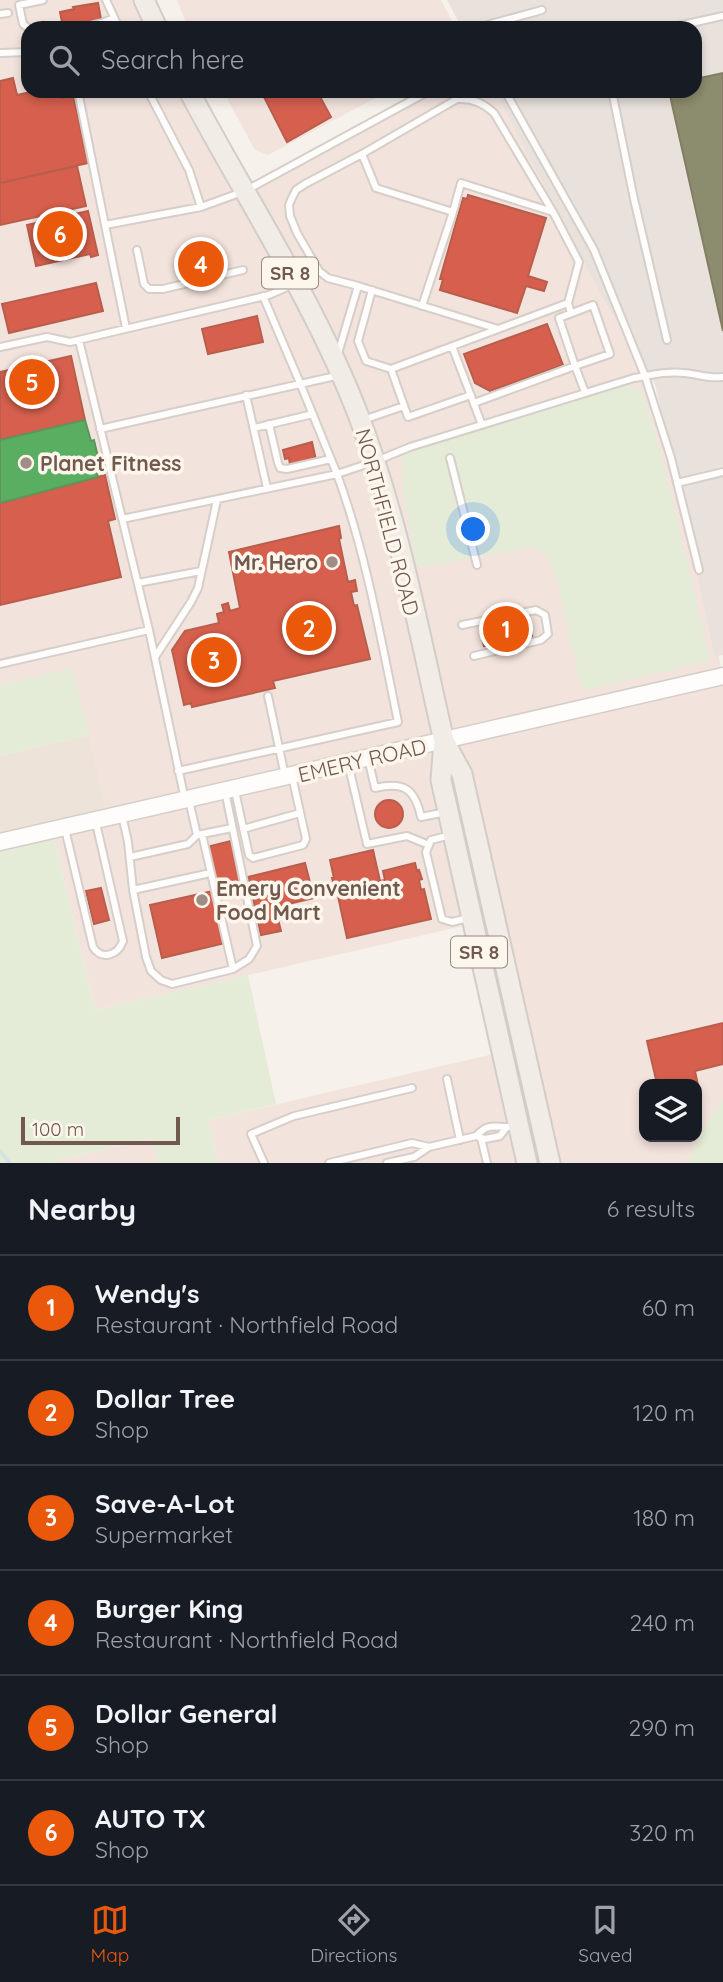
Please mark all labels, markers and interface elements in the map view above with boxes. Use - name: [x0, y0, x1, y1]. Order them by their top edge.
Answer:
- search box: [21, 21, 702, 98]
- icon: search: [45, 41, 83, 79]
- text: Search here: [101, 43, 245, 76]
- pin: 6: [37, 208, 83, 260]
- pin: 4: [178, 238, 224, 290]
- road number: SR 8: [262, 258, 318, 288]
- pin: 5: [9, 356, 55, 408]
- street label: NORTHFIELD ROAD: [351, 426, 425, 618]
- place label: Planet Fitness: [40, 450, 181, 476]
- marker: Planet Fitness: [18, 455, 34, 471]
- your location: [456, 512, 490, 546]
- place label: Mr. Hero: [234, 549, 318, 575]
- marker: Mr. Hero: [324, 554, 340, 570]
- pin: 2: [286, 602, 332, 654]
- pin: 1: [483, 603, 529, 655]
- pin: 3: [191, 634, 237, 686]
- street label: EMERY ROAD: [295, 733, 429, 787]
- place label: Emery Convenient Food Mart: [216, 875, 401, 925]
- marker: Emery Convenient Food Mart: [194, 892, 210, 908]
- road number: SR 8: [451, 936, 507, 968]
- map controls: [639, 1079, 702, 1142]
- button: layers: [639, 1079, 702, 1142]
- scale bar: [21, 1114, 180, 1146]
- text: 100 m: [32, 1117, 84, 1141]
- text: Nearby: [28, 1190, 136, 1228]
- text: 6 results: [607, 1194, 695, 1223]
- text: Wendy's: [95, 1277, 200, 1310]
- text: 1: [47, 1293, 55, 1322]
- text: 60 m: [642, 1293, 695, 1322]
- text: Restaurant · Northfield Road: [95, 1310, 398, 1339]
- text: Dollar Tree: [95, 1382, 235, 1415]
- text: 2: [44, 1398, 58, 1427]
- text: 120 m: [633, 1398, 695, 1427]
- text: Shop: [95, 1415, 149, 1444]
- text: Save-A-Lot: [95, 1487, 235, 1520]
- text: 3: [45, 1503, 57, 1532]
- text: 180 m: [633, 1503, 695, 1532]
- text: Supermarket: [95, 1520, 233, 1549]
- text: Burger King: [95, 1592, 243, 1625]
- text: 4: [44, 1608, 58, 1637]
- text: 240 m: [630, 1608, 695, 1637]
- text: Restaurant · Northfield Road: [95, 1625, 398, 1654]
- text: Dollar General: [95, 1697, 278, 1730]
- text: 5: [44, 1713, 58, 1742]
- text: 290 m: [628, 1713, 695, 1742]
- text: Shop: [95, 1730, 149, 1759]
- text: AUTO TX: [95, 1802, 206, 1835]
- text: 6: [45, 1818, 57, 1847]
- text: 320 m: [629, 1818, 695, 1847]
- text: Shop: [95, 1835, 149, 1864]
- tab: Map: [91, 1901, 129, 1967]
- tab: Directions: [310, 1901, 397, 1967]
- tab: Saved: [578, 1901, 633, 1967]

